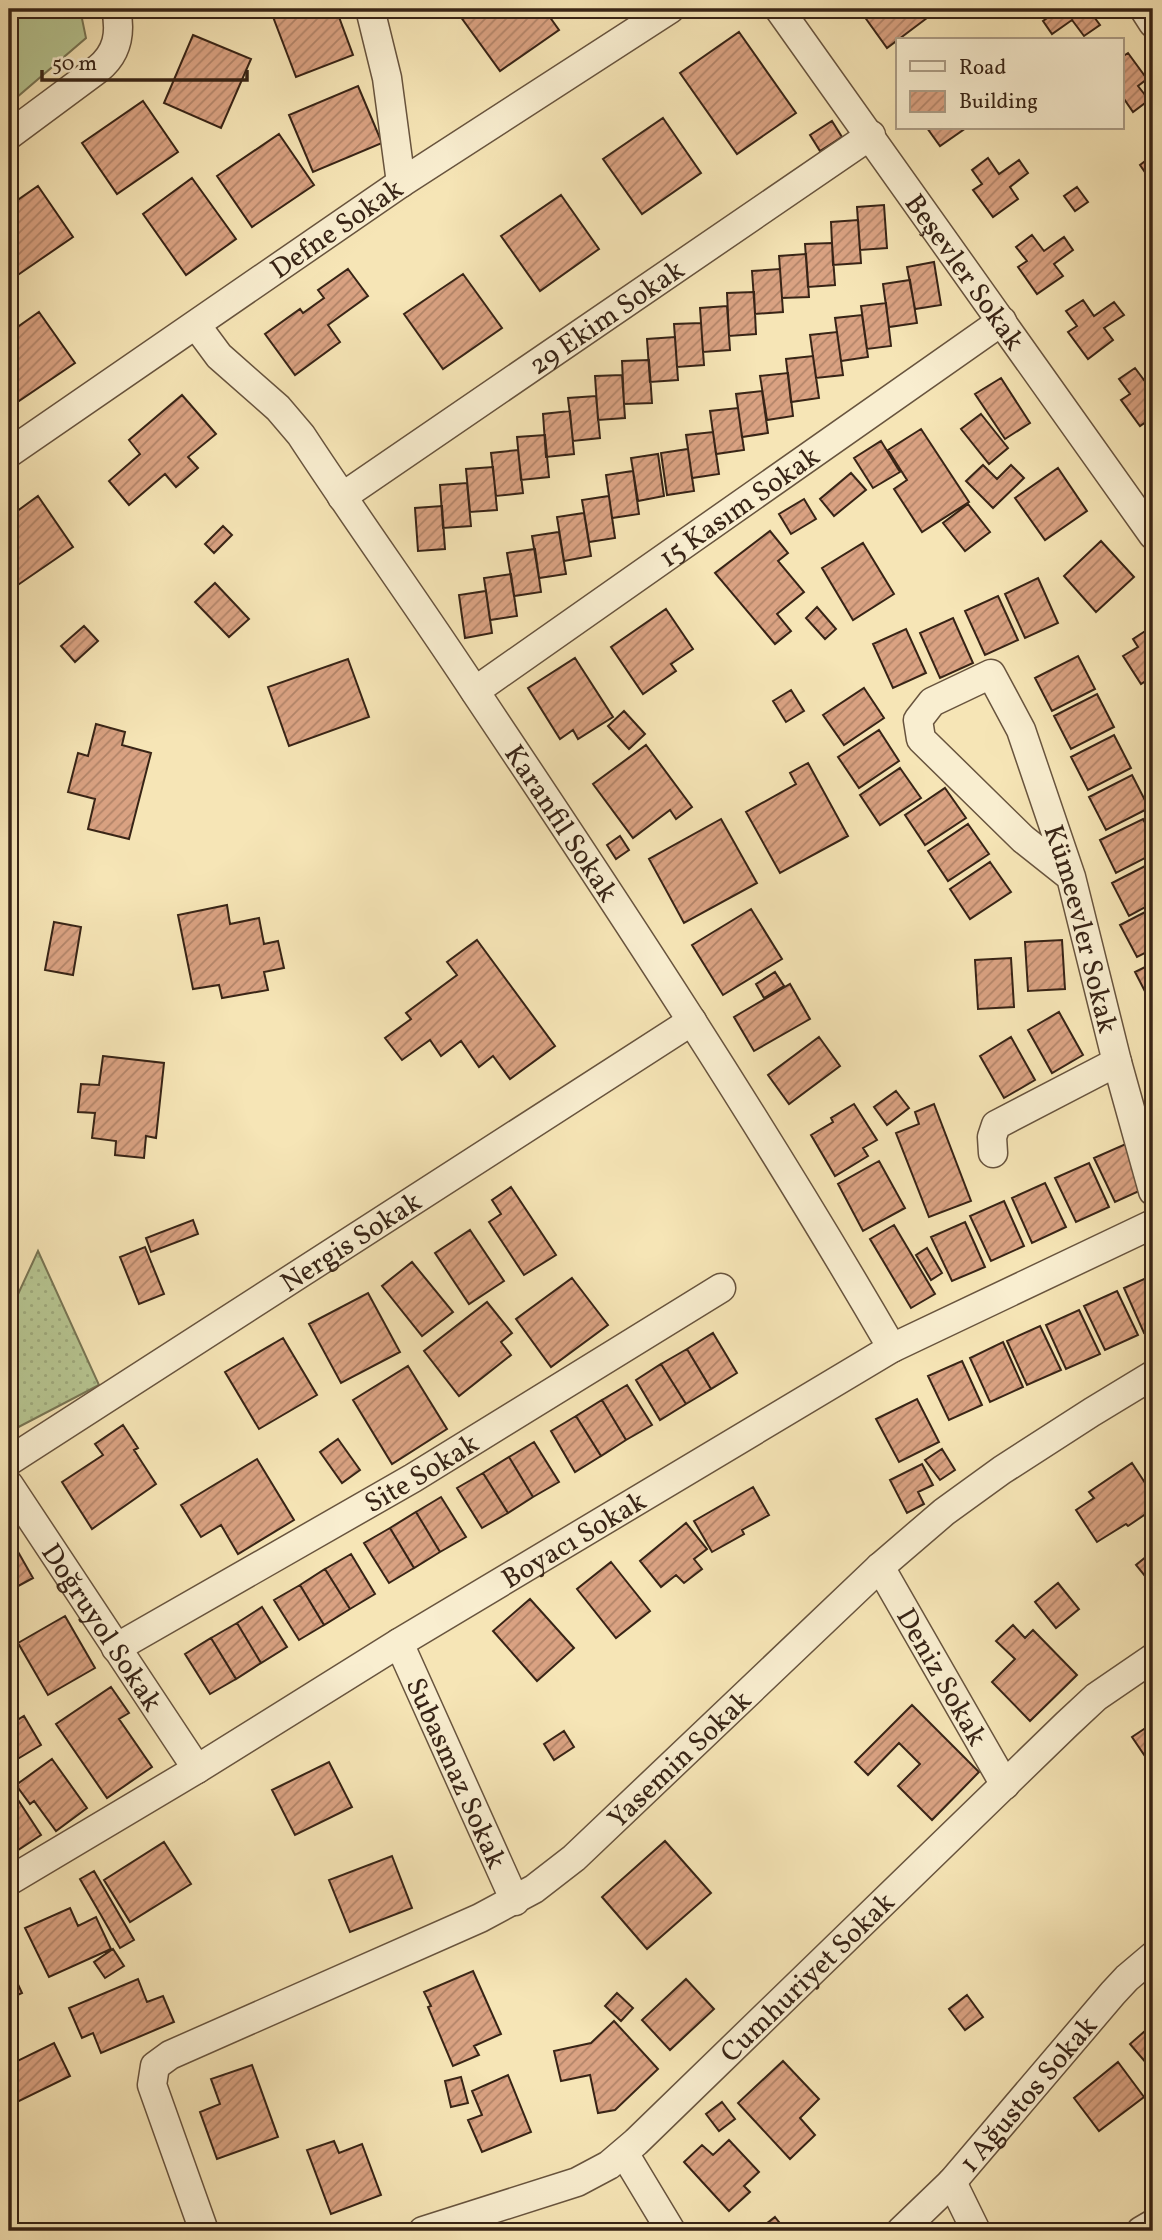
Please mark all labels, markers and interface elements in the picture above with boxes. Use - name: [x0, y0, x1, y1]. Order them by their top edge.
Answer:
- scale bar: [42, 38, 247, 82]
- legend: [896, 38, 1124, 130]
- text: 50 m: [52, 50, 97, 79]
- text: Road: [959, 54, 1006, 83]
- text: Building: [959, 88, 1038, 117]
- street label: Defne Sokak: [263, 170, 412, 289]
- street label: Beşevler Sokak: [894, 187, 1033, 359]
- street label: 29 Ekim Sokak: [522, 251, 693, 385]
- street label: 15 Kasım Sokak: [652, 438, 828, 578]
- street label: Karanfil Sokak: [494, 737, 626, 910]
- street label: Kümeevler Sokak: [1033, 820, 1126, 1037]
- street label: Nergis Sokak: [274, 1183, 430, 1303]
- street label: Site Sokak: [358, 1425, 487, 1524]
- street label: Boyacı Sokak: [495, 1482, 654, 1599]
- street label: Doğruyol Sokak: [31, 1536, 171, 1720]
- street label: Deniz Sokak: [886, 1601, 996, 1754]
- street label: Subasmaz Sokak: [395, 1672, 515, 1875]
- street label: Yasemin Sokak: [600, 1682, 761, 1838]
- street label: Cumhuriyet Sokak: [712, 1884, 904, 2072]
- street label: 1 Ağustos Sokak: [951, 2008, 1107, 2182]

